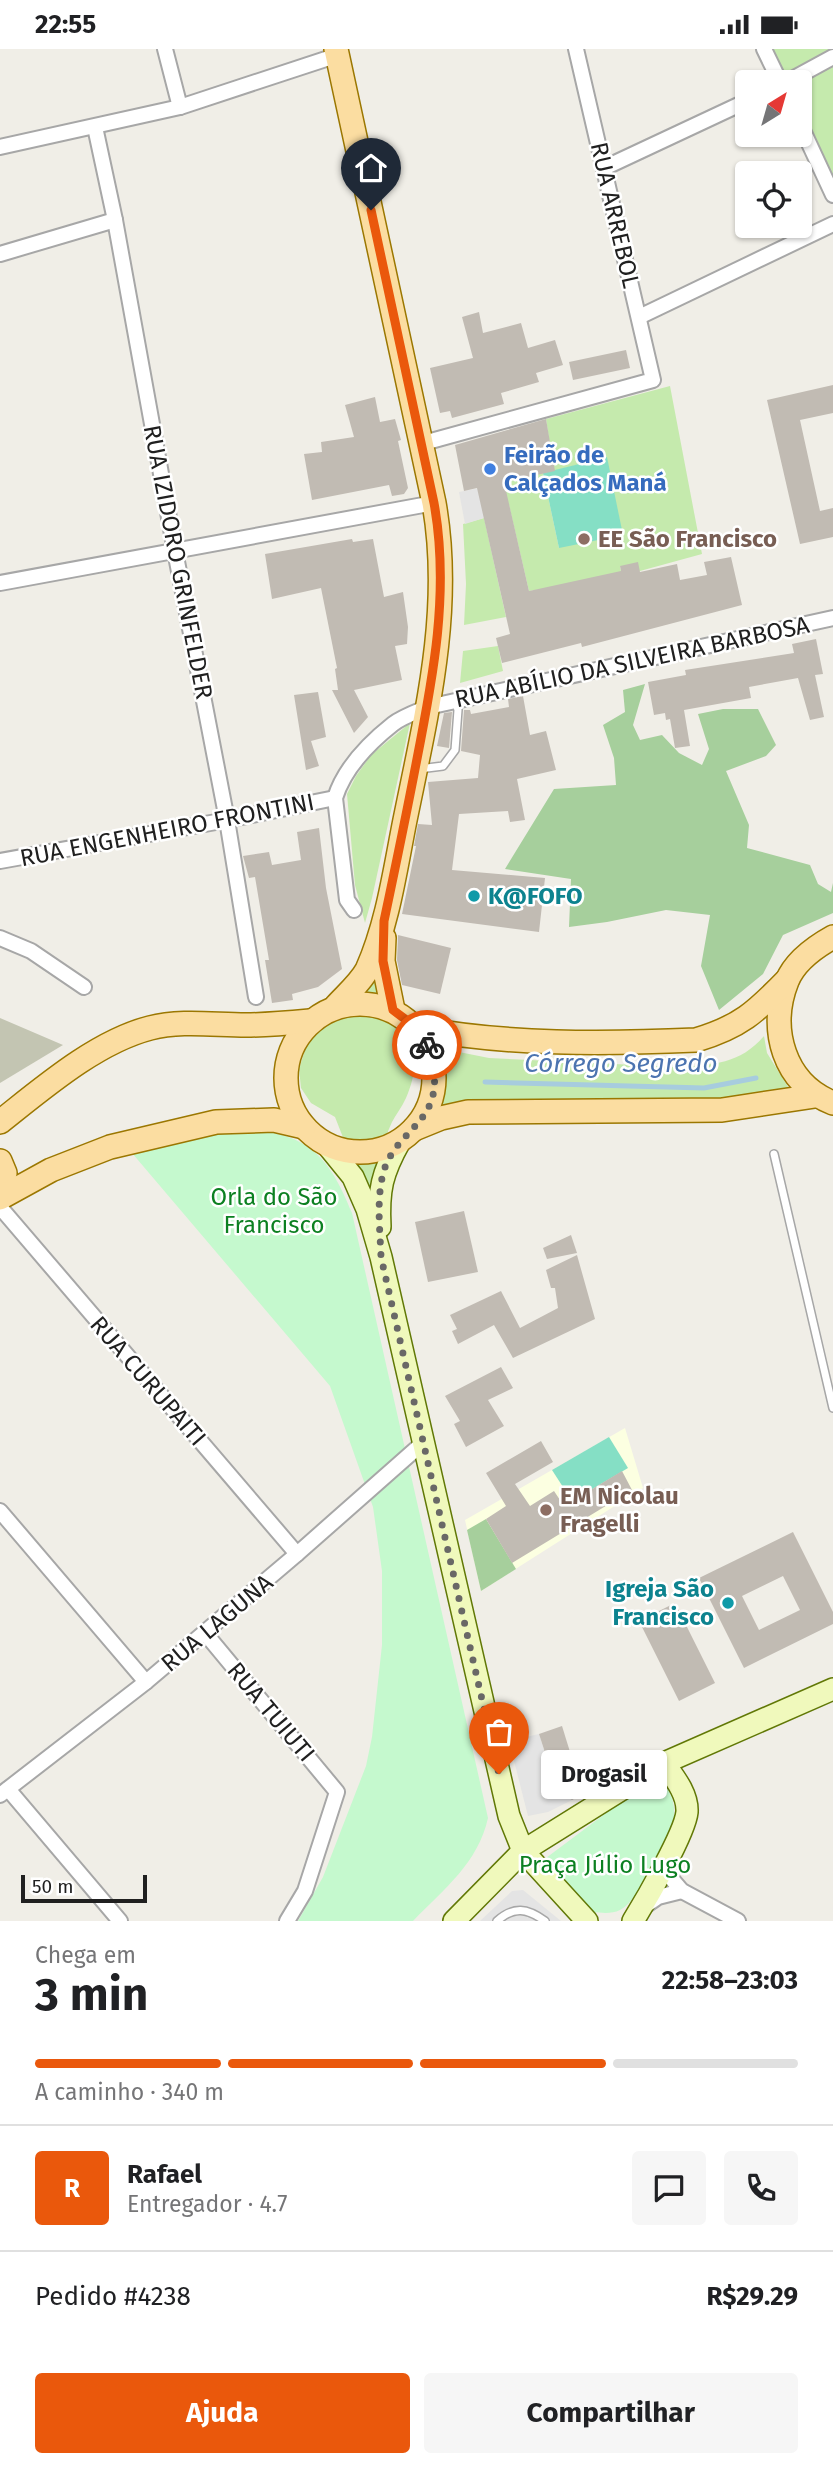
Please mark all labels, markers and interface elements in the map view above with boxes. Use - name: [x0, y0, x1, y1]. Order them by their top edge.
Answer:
- text: 22:55: [35, 9, 96, 40]
- north arrow: [735, 70, 812, 147]
- map controls: [735, 70, 812, 238]
- pin: [341, 138, 401, 210]
- street label: RUA ARREBOL: [585, 139, 645, 291]
- icon: home: [352, 149, 390, 187]
- button: locate: [735, 161, 812, 238]
- street label: RUA IZIDORO GRINFELDER: [138, 423, 218, 701]
- place label: Feirão de Calçados Maná: [504, 441, 667, 498]
- marker: Feirão de Calçados Maná: [482, 461, 498, 477]
- place label: EE São Francisco: [598, 525, 777, 553]
- marker: EE São Francisco: [576, 531, 592, 547]
- street label: RUA ABÍLIO DA SILVEIRA BARBOSA: [452, 610, 812, 713]
- street label: RUA ENGENHEIRO FRONTINI: [17, 788, 317, 872]
- place label: K@FOFO: [488, 882, 583, 910]
- marker: K@FOFO: [466, 888, 482, 904]
- courier: [392, 1010, 462, 1080]
- icon: bike: [408, 1026, 446, 1064]
- water label: Córrego Segredo: [524, 1048, 718, 1079]
- park label: Orla do São Francisco: [210, 1183, 338, 1239]
- street label: RUA CURUPAITI: [84, 1311, 212, 1451]
- place label: EM Nicolau Fragelli: [560, 1482, 679, 1538]
- marker: EM Nicolau Fragelli: [538, 1502, 554, 1518]
- street label: RUA LAGUNA: [156, 1568, 279, 1678]
- place label: Igreja São Francisco: [605, 1575, 714, 1631]
- marker: Igreja São Francisco: [720, 1595, 736, 1611]
- street label: RUA TUIUTI: [221, 1657, 321, 1767]
- pin: [469, 1702, 529, 1774]
- icon: bag: [480, 1713, 518, 1751]
- callout: Drogasil: [541, 1749, 667, 1799]
- text: Drogasil: [561, 1760, 647, 1788]
- park label: Praça Júlio Lugo: [519, 1851, 691, 1879]
- scale bar: [21, 1872, 147, 1904]
- text: 50 m: [32, 1875, 73, 1898]
- text: Chega em: [35, 1941, 136, 1969]
- text: 22:58–23:03: [662, 1965, 798, 1996]
- text: 3 min: [35, 1967, 148, 2022]
- text: A caminho · 340 m: [35, 2078, 224, 2106]
- button: chat: [632, 2151, 706, 2225]
- button: phone: [724, 2151, 798, 2225]
- text: Rafael: [127, 2159, 202, 2190]
- text: R: [64, 2173, 80, 2204]
- text: Entregador · 4.7: [127, 2190, 287, 2218]
- text: Pedido #4238: [35, 2281, 191, 2312]
- text: R$29.29: [706, 2281, 798, 2312]
- button: Ajuda: [35, 2373, 410, 2453]
- button: Compartilhar: [424, 2373, 798, 2453]

